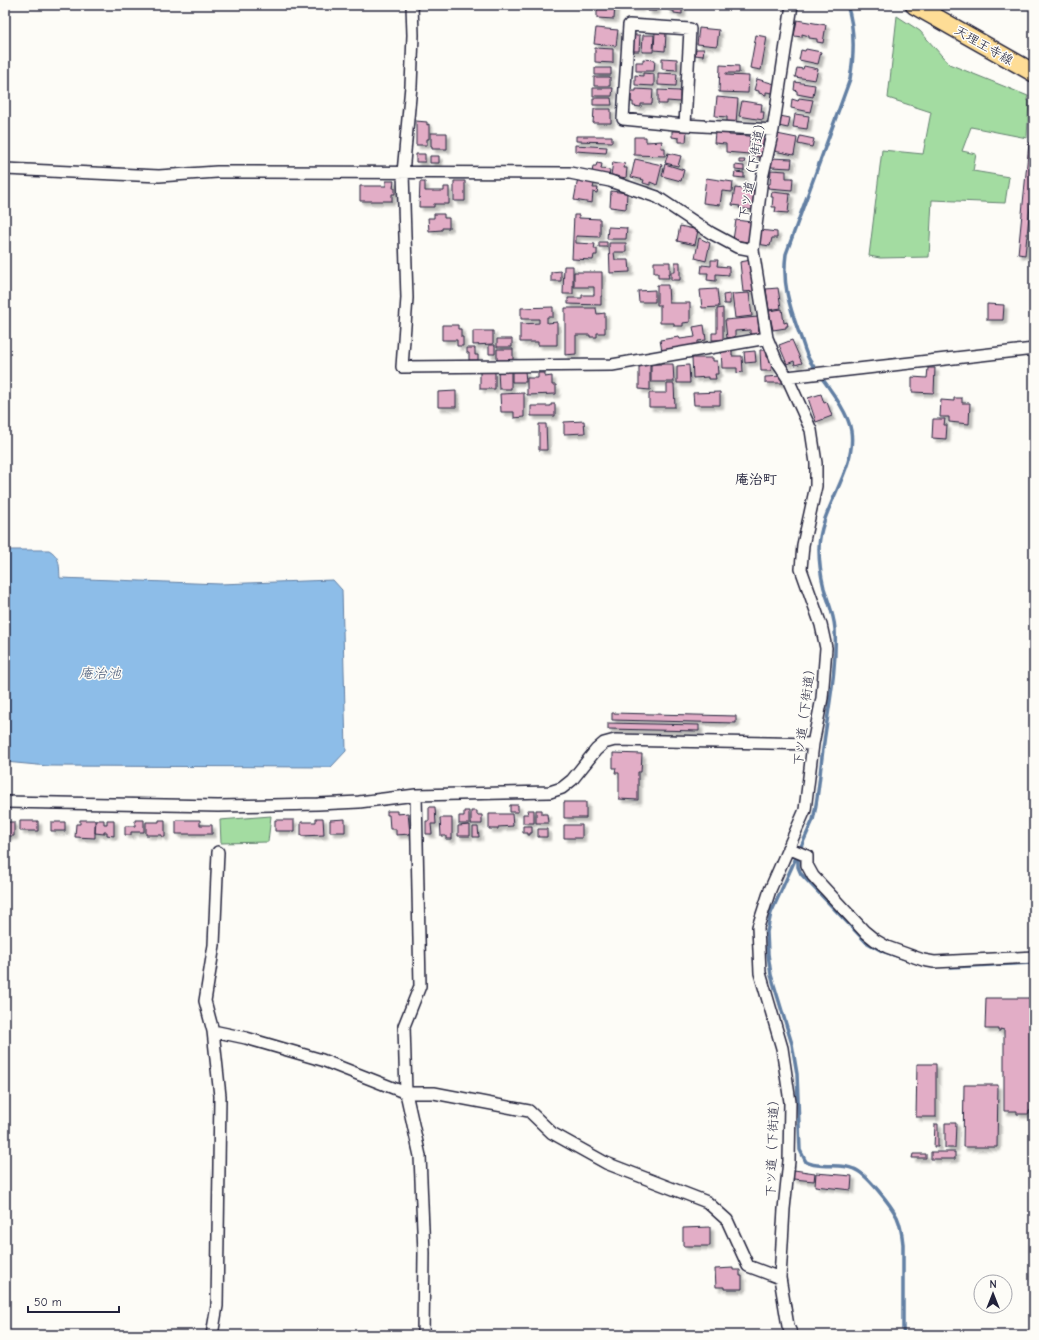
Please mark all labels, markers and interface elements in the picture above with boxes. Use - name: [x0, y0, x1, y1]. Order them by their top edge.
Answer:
- street label: 天理王寺線: [952, 22, 1017, 68]
- street label: 下ツ道（下街道）: [736, 115, 768, 221]
- district label: 庵治町: [735, 471, 777, 488]
- street label: 下ツ道（下街道）: [790, 661, 818, 767]
- water label: 庵治池: [79, 665, 122, 682]
- street label: 下ツ道（下街道）: [763, 1093, 781, 1197]
- north arrow: [973, 1274, 1013, 1314]
- text: N: [989, 1278, 997, 1291]
- scale bar: [28, 1288, 119, 1314]
- text: 50 m: [34, 1295, 62, 1309]

